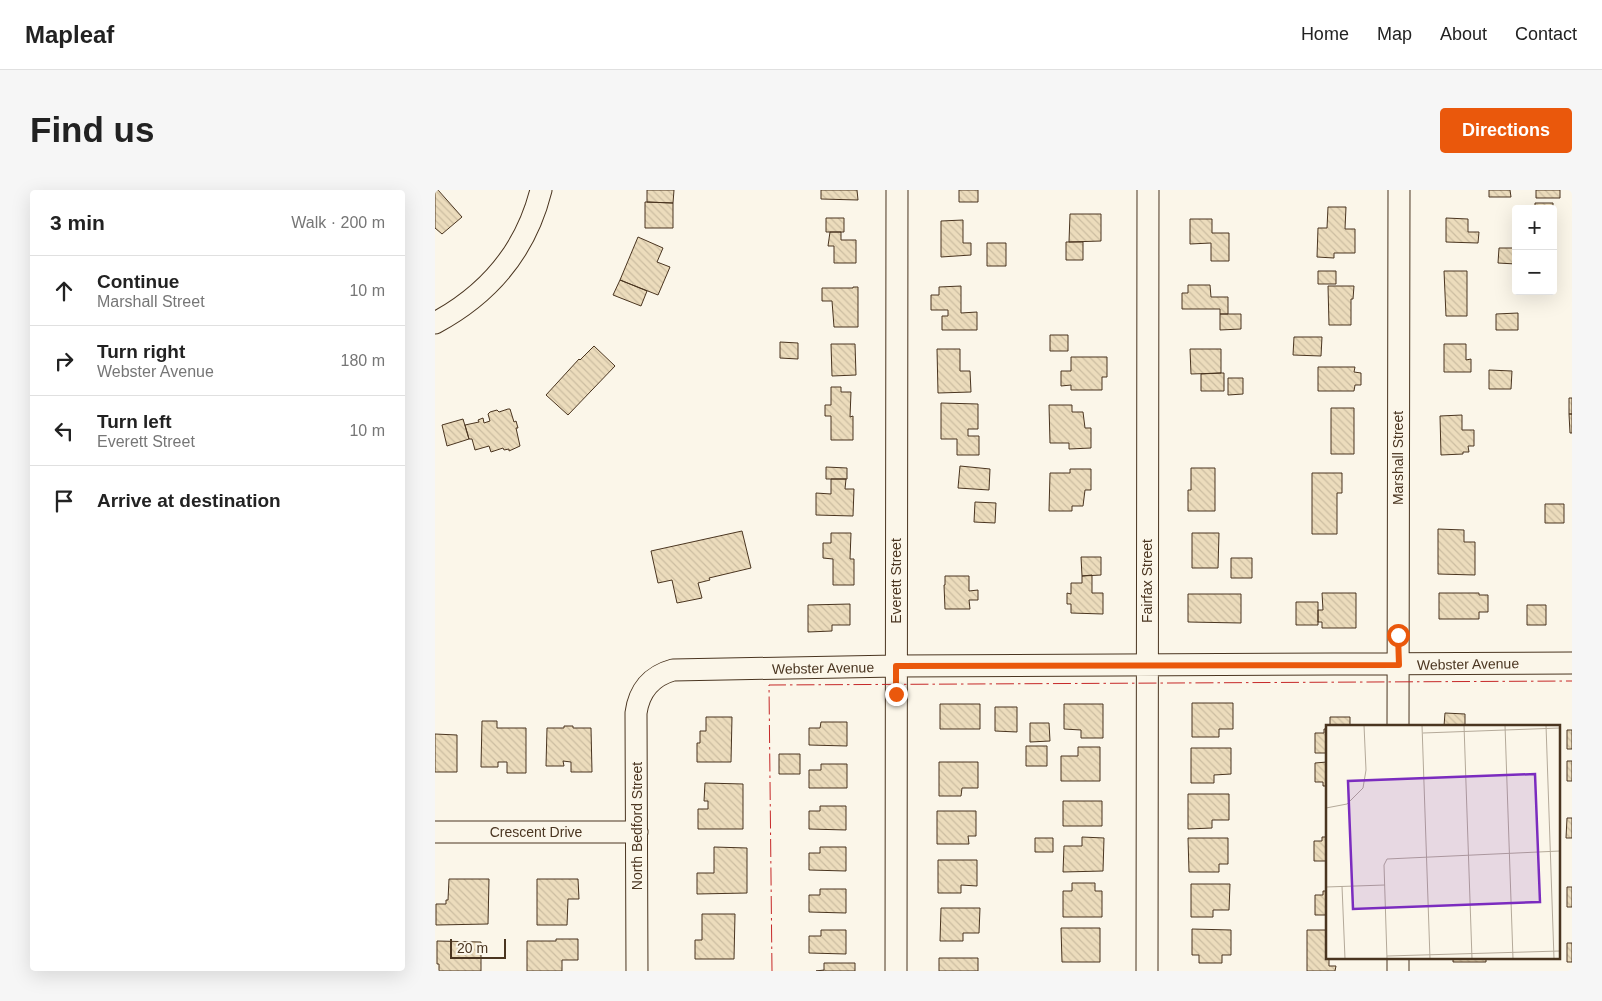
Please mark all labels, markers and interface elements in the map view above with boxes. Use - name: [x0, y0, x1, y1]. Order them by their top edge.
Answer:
- text: Mapleaf: [25, 21, 114, 48]
- text: Home: [1301, 24, 1349, 44]
- text: Map: [1377, 24, 1412, 44]
- text: About: [1440, 24, 1487, 44]
- text: Contact: [1515, 24, 1577, 44]
- button: Directions: [1440, 108, 1572, 153]
- text: Find us: [30, 110, 154, 149]
- map controls: [1512, 205, 1557, 295]
- button: +: [1512, 205, 1557, 250]
- text: 3 min: [50, 211, 105, 234]
- text: Walk · 200 m: [291, 214, 385, 231]
- button: −: [1512, 250, 1557, 295]
- text: Continue: [97, 271, 179, 292]
- icon: ahead: [50, 277, 78, 305]
- text: 10 m: [349, 282, 385, 299]
- text: Marshall Street: [97, 293, 205, 310]
- text: Turn right: [97, 341, 185, 362]
- icon: right: [50, 347, 78, 375]
- text: 180 m: [341, 352, 385, 369]
- text: Webster Avenue: [97, 363, 214, 380]
- text: Turn left: [97, 411, 172, 432]
- street label: Marshall Street: [1390, 411, 1406, 505]
- icon: left: [50, 417, 78, 445]
- text: 10 m: [349, 422, 385, 439]
- text: Everett Street: [97, 433, 195, 450]
- icon: arrive: [50, 487, 78, 515]
- text: Arrive at destination: [97, 490, 281, 511]
- street label: Everett Street: [888, 538, 904, 624]
- street label: Fairfax Street: [1139, 539, 1155, 623]
- route start: [1387, 624, 1410, 647]
- street label: Webster Avenue: [1417, 655, 1519, 673]
- street label: Webster Avenue: [772, 659, 874, 677]
- route end: [885, 683, 908, 706]
- inset map: [1326, 725, 1559, 958]
- street label: North Bedford Street: [629, 762, 645, 890]
- street label: Crescent Drive: [490, 824, 582, 840]
- scale bar: [450, 936, 506, 959]
- text: 20 m: [457, 940, 488, 956]

